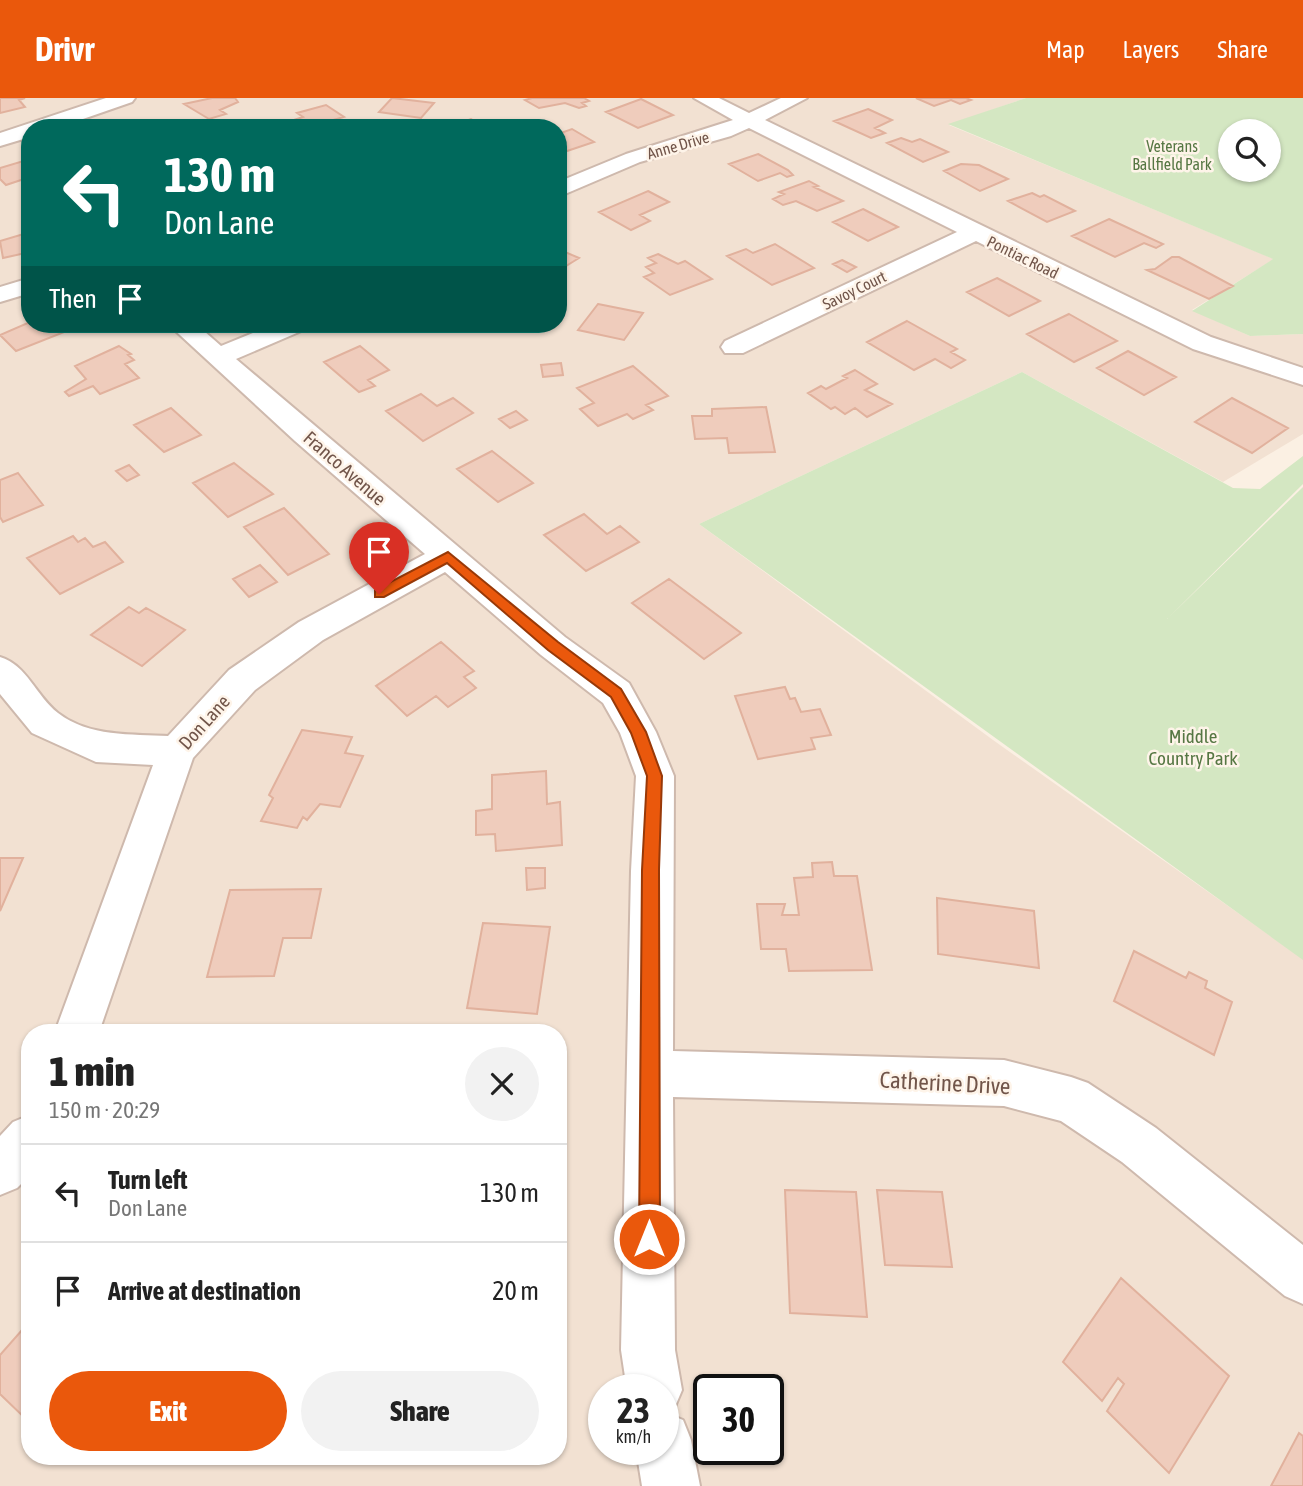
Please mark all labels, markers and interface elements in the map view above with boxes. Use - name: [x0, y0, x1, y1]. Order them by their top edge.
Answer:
- text: Drivr: [35, 30, 94, 68]
- text: Map: [1046, 36, 1085, 63]
- text: Layers: [1123, 36, 1179, 63]
- text: Share: [1217, 36, 1268, 63]
- map controls: [1218, 119, 1281, 182]
- button: search: [1218, 119, 1281, 182]
- street label: Anne Drive: [645, 128, 711, 162]
- park label: Veterans Ballfield Park: [1132, 137, 1212, 173]
- text: 130 m: [164, 146, 275, 202]
- icon: left: [49, 147, 140, 238]
- text: Don Lane: [164, 204, 274, 241]
- street label: Pontiac Road: [984, 232, 1062, 282]
- street label: Savoy Court: [819, 267, 889, 314]
- icon: arrive: [111, 280, 149, 318]
- text: Then: [49, 284, 97, 314]
- street label: Franco Avenue: [299, 426, 391, 510]
- pin: [349, 522, 409, 594]
- icon: arrive: [360, 533, 398, 571]
- street label: Don Lane: [174, 690, 234, 754]
- park label: Middle Country Park: [1148, 725, 1238, 769]
- text: 1 min: [49, 1047, 135, 1095]
- button: close: [465, 1047, 539, 1121]
- street label: Catherine Drive: [879, 1067, 1011, 1099]
- text: 150 m · 20:29: [49, 1097, 160, 1123]
- text: Turn left: [108, 1165, 188, 1195]
- icon: left: [49, 1174, 87, 1212]
- text: 130 m: [480, 1178, 539, 1208]
- text: Don Lane: [108, 1195, 187, 1221]
- position arrow: [612, 1202, 686, 1276]
- icon: arrive: [49, 1272, 87, 1310]
- text: Arrive at destination: [108, 1276, 301, 1306]
- text: 20 m: [492, 1276, 539, 1306]
- button: Exit: [49, 1371, 287, 1451]
- button: Share: [301, 1371, 539, 1451]
- speed limit sign: 30: [693, 1374, 784, 1465]
- text: 23: [617, 1390, 650, 1430]
- text: km/h: [616, 1426, 651, 1447]

